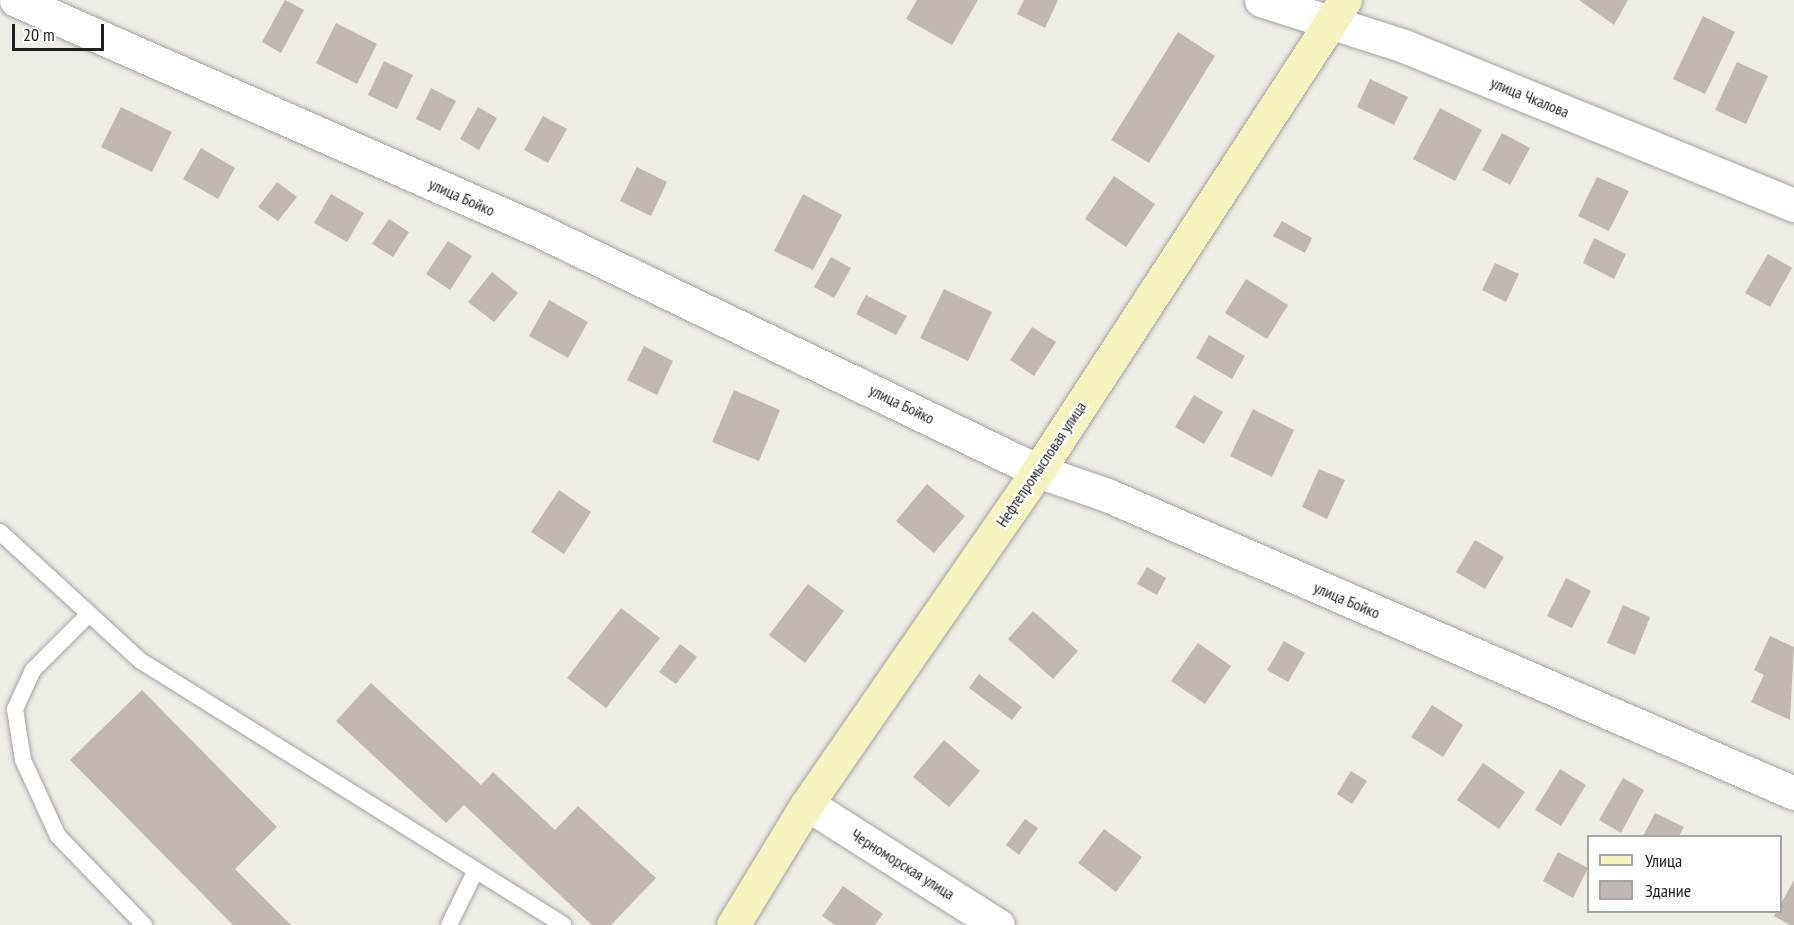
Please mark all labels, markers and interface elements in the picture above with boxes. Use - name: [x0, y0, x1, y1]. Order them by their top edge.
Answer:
- scale bar: [15, 12, 106, 50]
- text: 20 m: [23, 23, 55, 46]
- street label: улица Чкалова: [1488, 73, 1572, 121]
- street label: улица Бойко: [426, 174, 498, 220]
- street label: улица Бойко: [866, 380, 938, 428]
- street label: Нефтепромысловая улица: [992, 398, 1090, 530]
- street label: улица Бойко: [1311, 577, 1383, 623]
- street label: Черноморская улица: [848, 825, 958, 903]
- legend: [1587, 835, 1782, 913]
- text: Улица: [1645, 849, 1682, 872]
- text: Здание: [1645, 879, 1691, 902]

